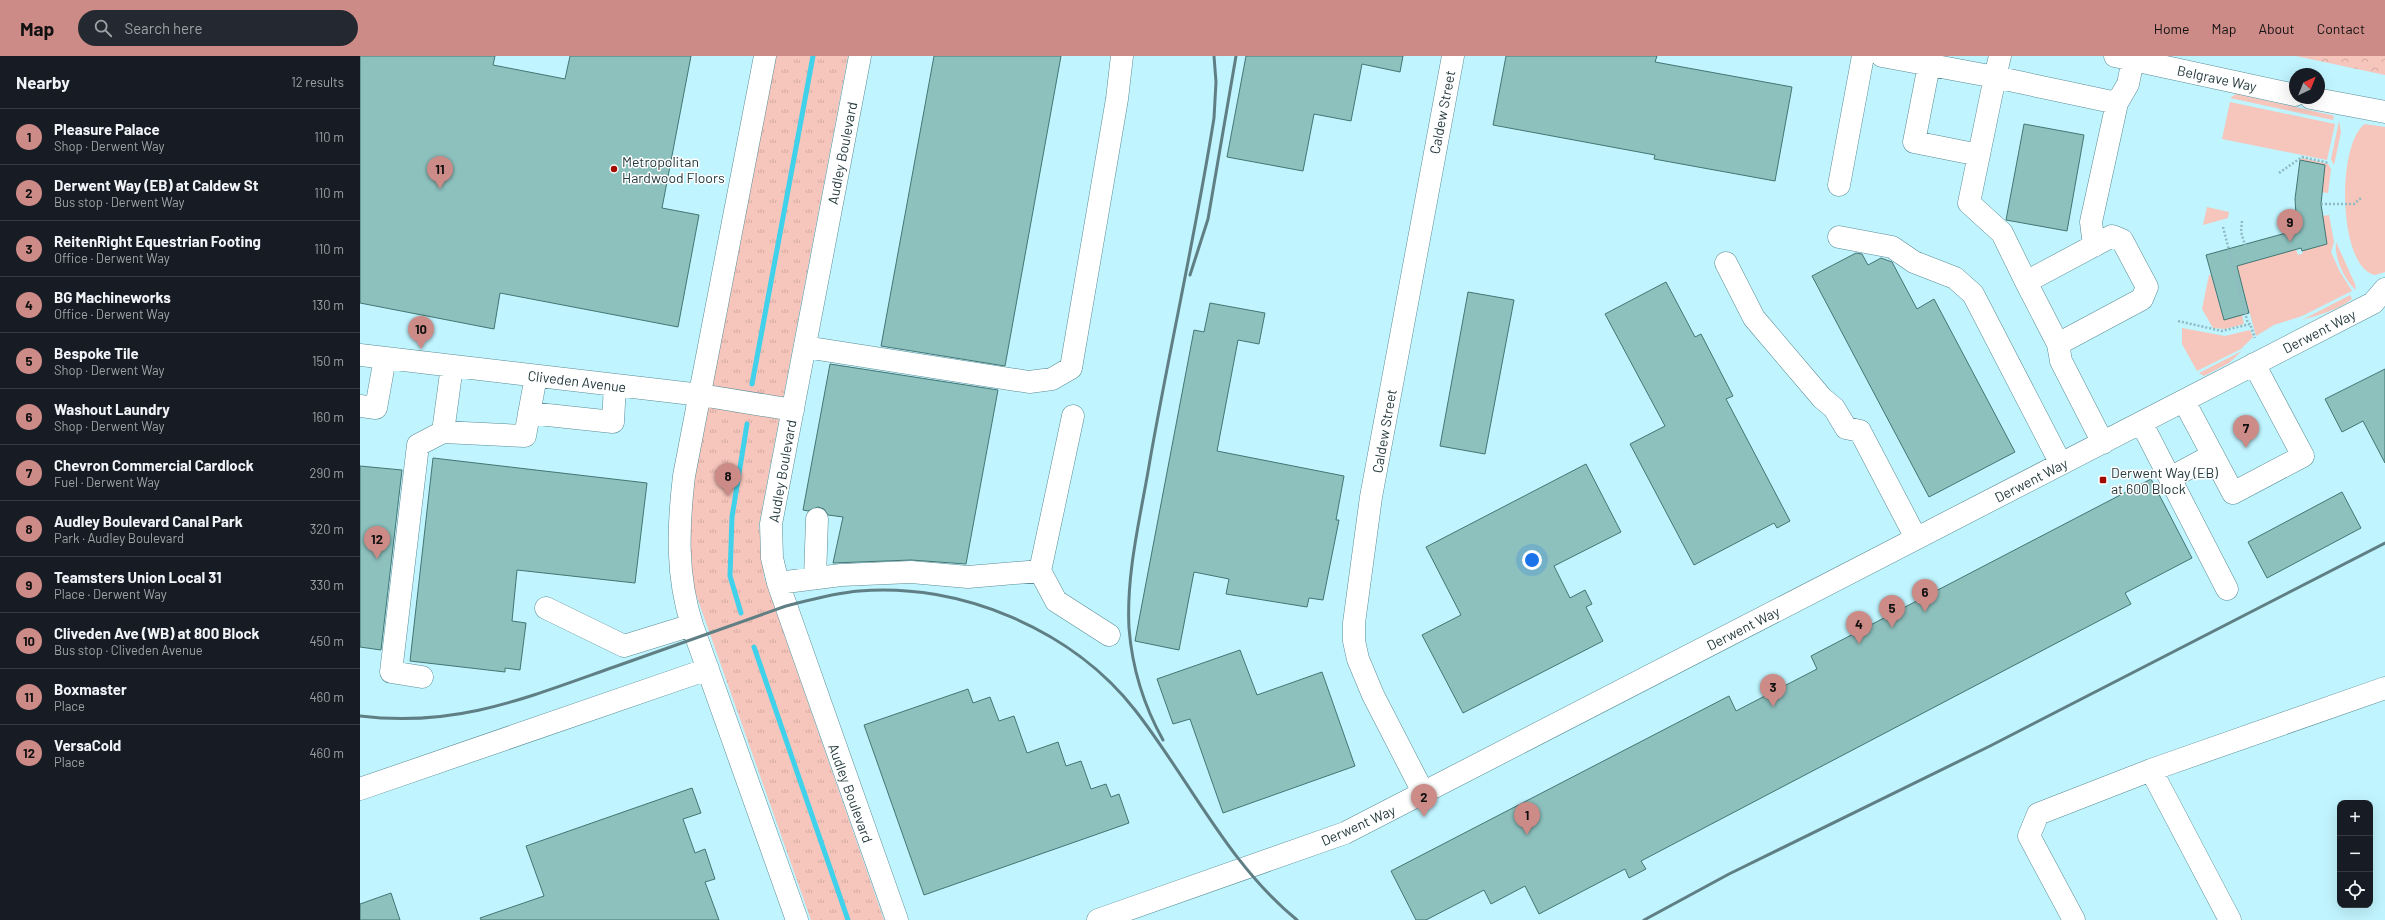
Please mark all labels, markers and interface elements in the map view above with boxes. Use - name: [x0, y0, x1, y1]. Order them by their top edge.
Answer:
- search box: [78, 10, 358, 46]
- text: Map: [20, 17, 54, 40]
- icon: search: [92, 17, 114, 39]
- text: Search here: [124, 19, 202, 37]
- text: Home: [2154, 20, 2190, 37]
- text: Map: [2212, 20, 2236, 37]
- text: About: [2258, 20, 2295, 37]
- text: Contact: [2317, 20, 2365, 37]
- street label: Belgrave Way: [2176, 61, 2259, 95]
- north arrow: [2289, 68, 2325, 104]
- street label: Caldew Street: [1426, 69, 1458, 155]
- text: Nearby: [16, 72, 70, 92]
- text: 12 results: [291, 74, 344, 90]
- street label: Audley Boulevard: [824, 100, 860, 206]
- text: Pleasure Palace: [54, 120, 160, 138]
- text: 1: [27, 129, 31, 145]
- text: 110 m: [314, 129, 344, 145]
- text: Shop · Derwent Way: [54, 138, 165, 154]
- place label: Metropolitan Hardwood Floors: [622, 153, 725, 186]
- pin: 11: [427, 156, 453, 189]
- marker: Metropolitan Hardwood Floors: [609, 164, 619, 174]
- text: Derwent Way (EB) at Caldew St: [54, 176, 258, 194]
- text: 2: [25, 185, 33, 201]
- text: 110 m: [314, 185, 344, 201]
- text: Bus stop · Derwent Way: [54, 194, 185, 210]
- pin: 9: [2277, 209, 2303, 242]
- text: ReitenRight Equestrian Footing: [54, 232, 261, 250]
- text: 3: [25, 241, 33, 257]
- text: 110 m: [314, 241, 344, 257]
- text: Office · Derwent Way: [54, 250, 170, 266]
- text: BG Machineworks: [54, 288, 171, 306]
- text: 4: [25, 297, 33, 313]
- text: 130 m: [312, 297, 344, 313]
- street label: Derwent Way: [2280, 305, 2359, 357]
- text: Office · Derwent Way: [54, 306, 170, 322]
- pin: 10: [408, 316, 434, 349]
- text: Bespoke Tile: [54, 344, 139, 362]
- text: 5: [25, 353, 33, 369]
- text: 150 m: [312, 353, 344, 369]
- text: Shop · Derwent Way: [54, 362, 165, 378]
- street label: Cliveden Avenue: [527, 367, 627, 395]
- street label: Caldew Street: [1368, 388, 1400, 474]
- text: Washout Laundry: [54, 400, 170, 418]
- text: 6: [26, 409, 32, 425]
- text: 160 m: [312, 409, 344, 425]
- pin: 7: [2233, 415, 2259, 448]
- text: Shop · Derwent Way: [54, 418, 165, 434]
- street label: Audley Boulevard: [765, 418, 799, 524]
- street label: Derwent Way: [1992, 454, 2071, 506]
- text: Chevron Commercial Cardlock: [54, 456, 254, 474]
- pin: 8: [715, 463, 741, 496]
- place label: Derwent Way (EB) at 600 Block: [2111, 464, 2218, 497]
- text: 7: [26, 465, 32, 481]
- text: 290 m: [310, 465, 344, 481]
- text: Fuel · Derwent Way: [54, 474, 160, 490]
- marker: Derwent Way (EB) at 600 Block: [2098, 475, 2108, 485]
- text: Audley Boulevard Canal Park: [54, 512, 243, 530]
- text: 8: [25, 521, 33, 537]
- text: 320 m: [310, 521, 344, 537]
- pin: 12: [364, 526, 390, 559]
- text: Park · Audley Boulevard: [54, 530, 184, 546]
- your location: [1522, 550, 1542, 570]
- text: Teamsters Union Local 31: [54, 568, 222, 586]
- text: 9: [26, 577, 32, 593]
- text: 330 m: [310, 577, 344, 593]
- pin: 6: [1912, 579, 1938, 612]
- text: Place · Derwent Way: [54, 586, 167, 602]
- pin: 5: [1879, 595, 1905, 628]
- street label: Derwent Way: [1704, 602, 1783, 654]
- pin: 4: [1846, 611, 1872, 644]
- text: Cliveden Ave (WB) at 800 Block: [54, 624, 260, 642]
- text: 10: [23, 633, 35, 649]
- text: 450 m: [309, 633, 344, 649]
- text: Bus stop · Cliveden Avenue: [54, 642, 203, 658]
- pin: 3: [1760, 674, 1786, 707]
- text: Boxmaster: [54, 680, 127, 698]
- text: 11: [24, 689, 34, 705]
- text: 460 m: [309, 689, 344, 705]
- text: Place: [54, 698, 85, 714]
- text: VersaCold: [54, 736, 121, 754]
- street label: Audley Boulevard: [825, 741, 877, 845]
- text: 12: [23, 745, 35, 761]
- text: 460 m: [309, 745, 344, 761]
- text: Place: [54, 754, 85, 770]
- pin: 2: [1411, 784, 1437, 817]
- map controls: [2337, 800, 2373, 908]
- button: +: [2337, 800, 2373, 836]
- street label: Derwent Way: [1318, 801, 1398, 849]
- pin: 1: [1514, 802, 1540, 835]
- button: −: [2337, 836, 2373, 872]
- button: locate: [2337, 872, 2373, 908]

